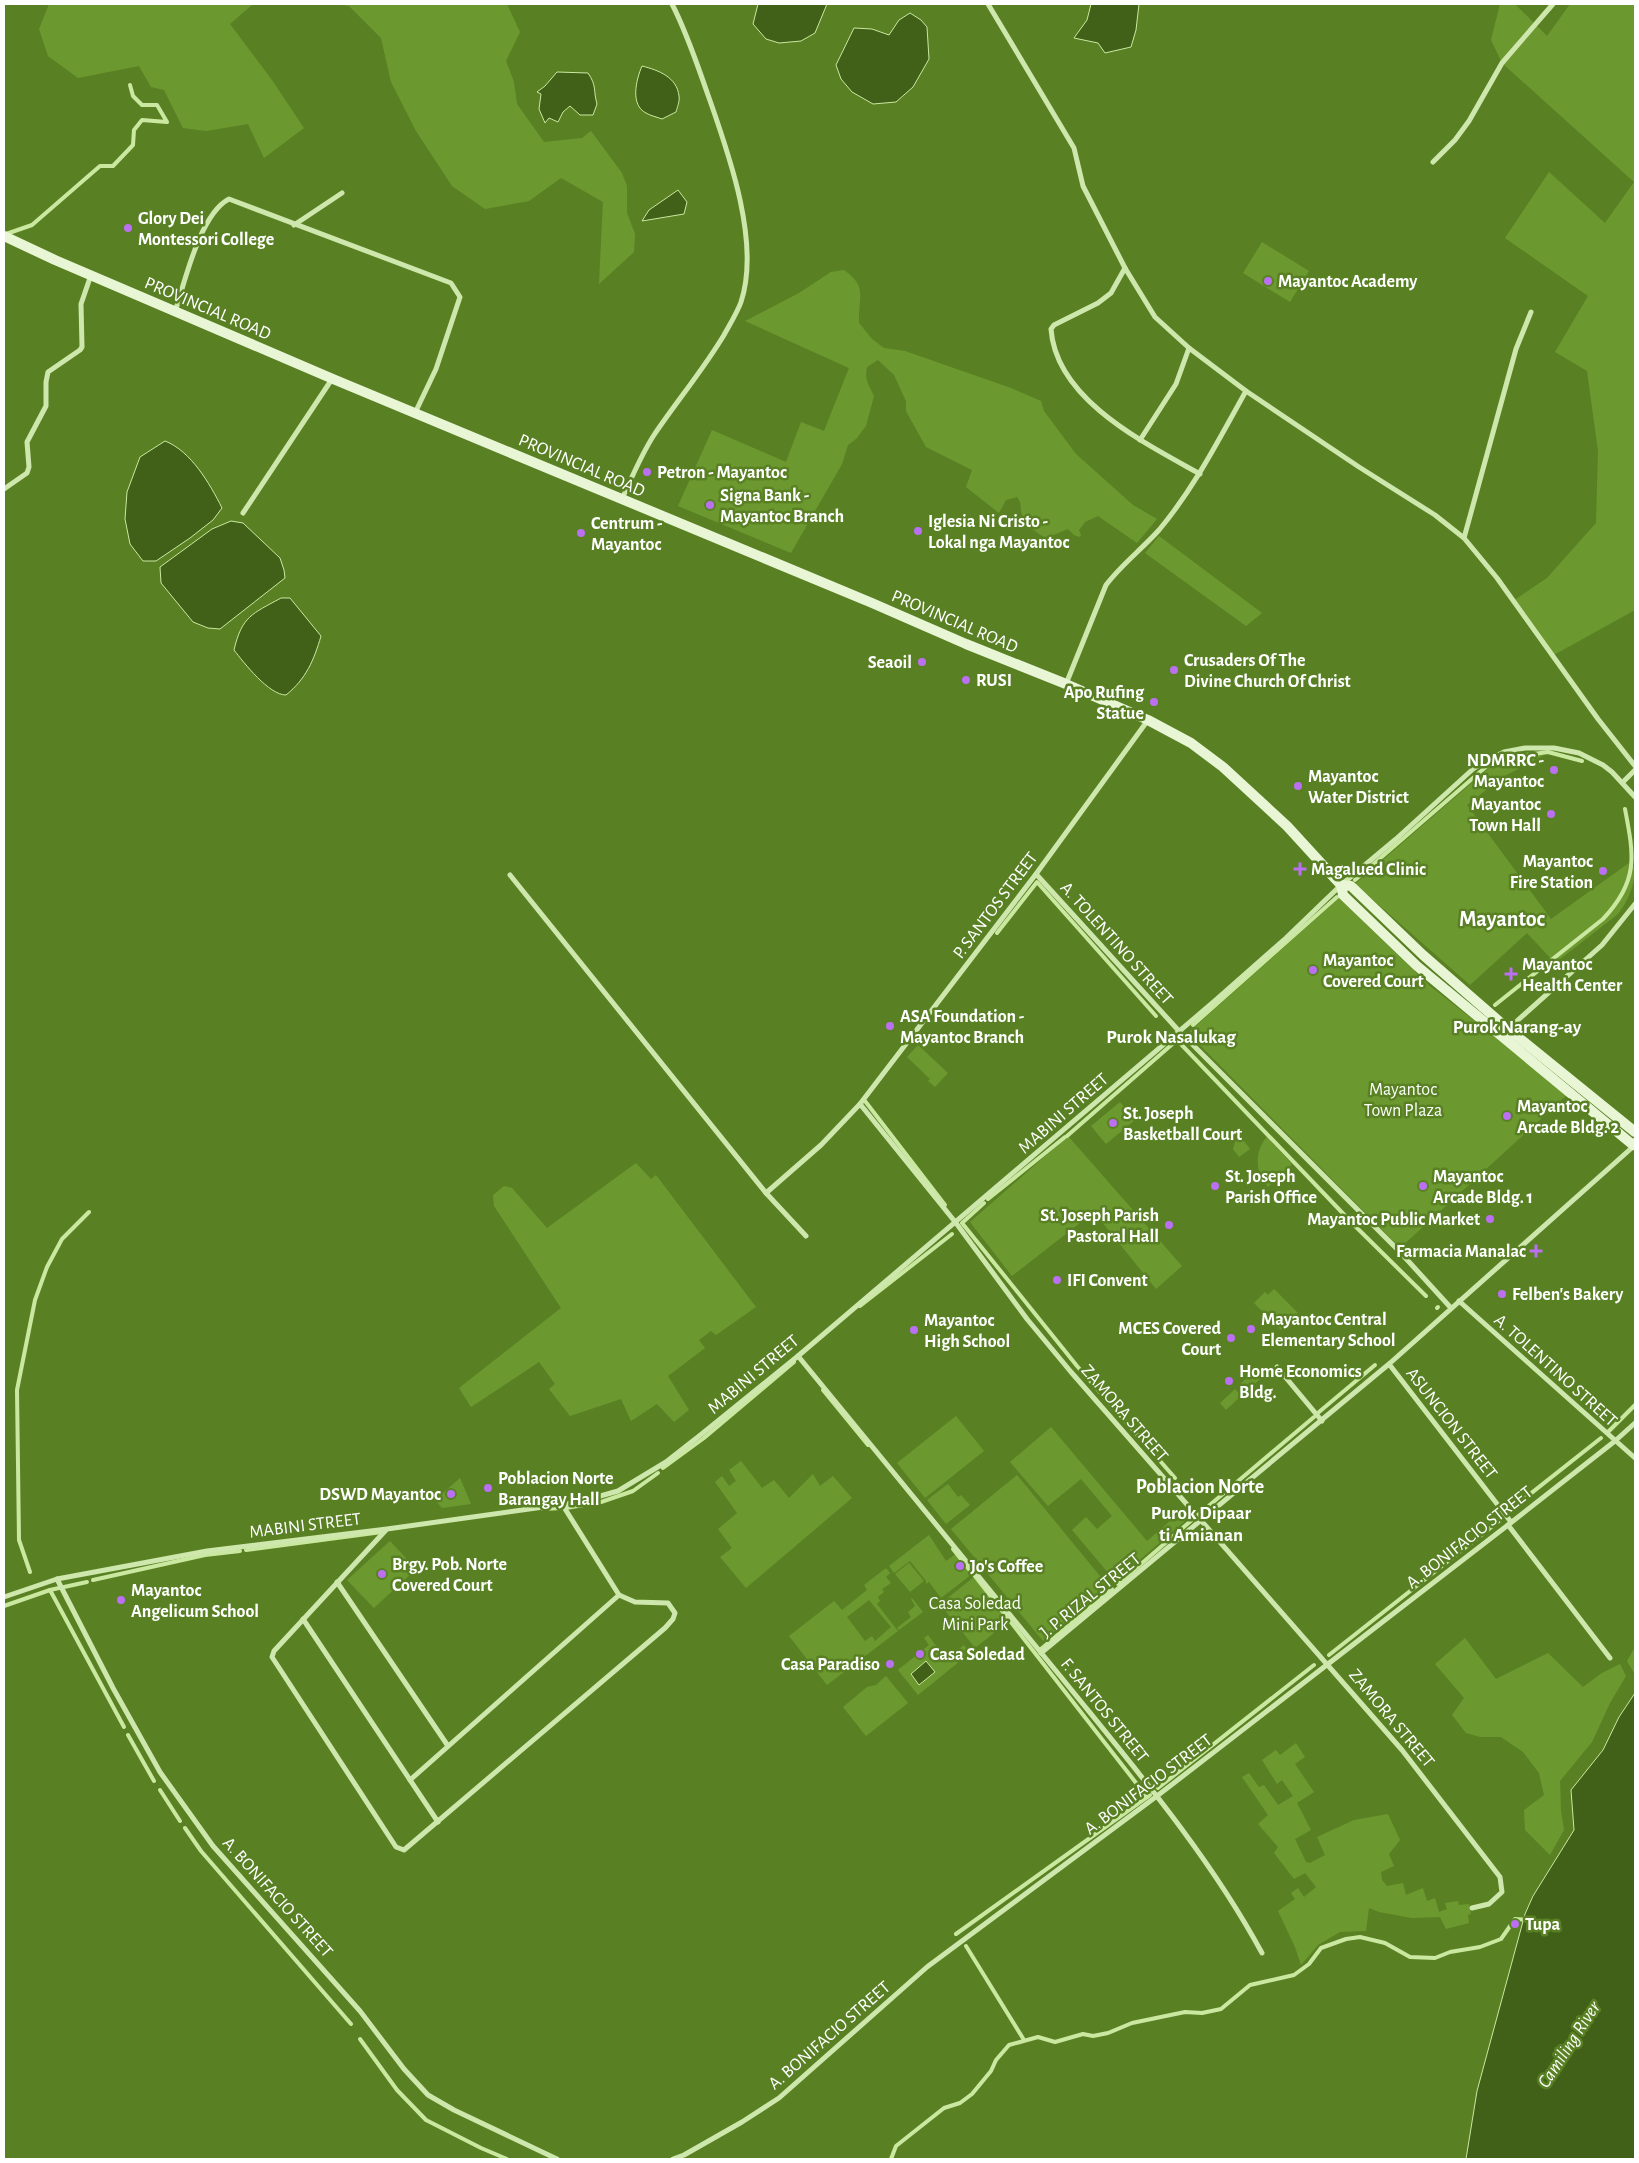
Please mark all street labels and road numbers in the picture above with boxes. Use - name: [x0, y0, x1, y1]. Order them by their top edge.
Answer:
- street label: PROVINCIAL ROAD: [142, 274, 273, 344]
- street label: PROVINCIAL ROAD: [516, 431, 647, 501]
- street label: PROVINCIAL ROAD: [889, 587, 1020, 657]
- street label: P. SANTOS STREET: [950, 849, 1042, 962]
- street label: A. TOLENTINO STREET: [1057, 879, 1176, 1009]
- street label: MABINI STREET: [1015, 1070, 1112, 1157]
- street label: A. TOLENTINO STREET: [1490, 1311, 1620, 1431]
- street label: MABINI STREET: [705, 1332, 803, 1418]
- street label: ZAMORA STREET: [1077, 1362, 1171, 1466]
- street label: ASUNCION STREET: [1402, 1365, 1500, 1483]
- street label: A. BONIFACIO STREET: [1403, 1483, 1536, 1593]
- street label: MABINI STREET: [248, 1510, 362, 1542]
- street label: J. P. RIZAL STREET: [1037, 1550, 1144, 1642]
- street label: F. SANTOS STREET: [1057, 1655, 1152, 1766]
- street label: ZAMORA STREET: [1345, 1666, 1437, 1771]
- street label: A. BONIFACIO STREET: [1081, 1731, 1216, 1839]
- street label: A. BONIFACIO STREET: [219, 1834, 336, 1961]
- street label: A. BONIFACIO STREET: [765, 1978, 894, 2093]

